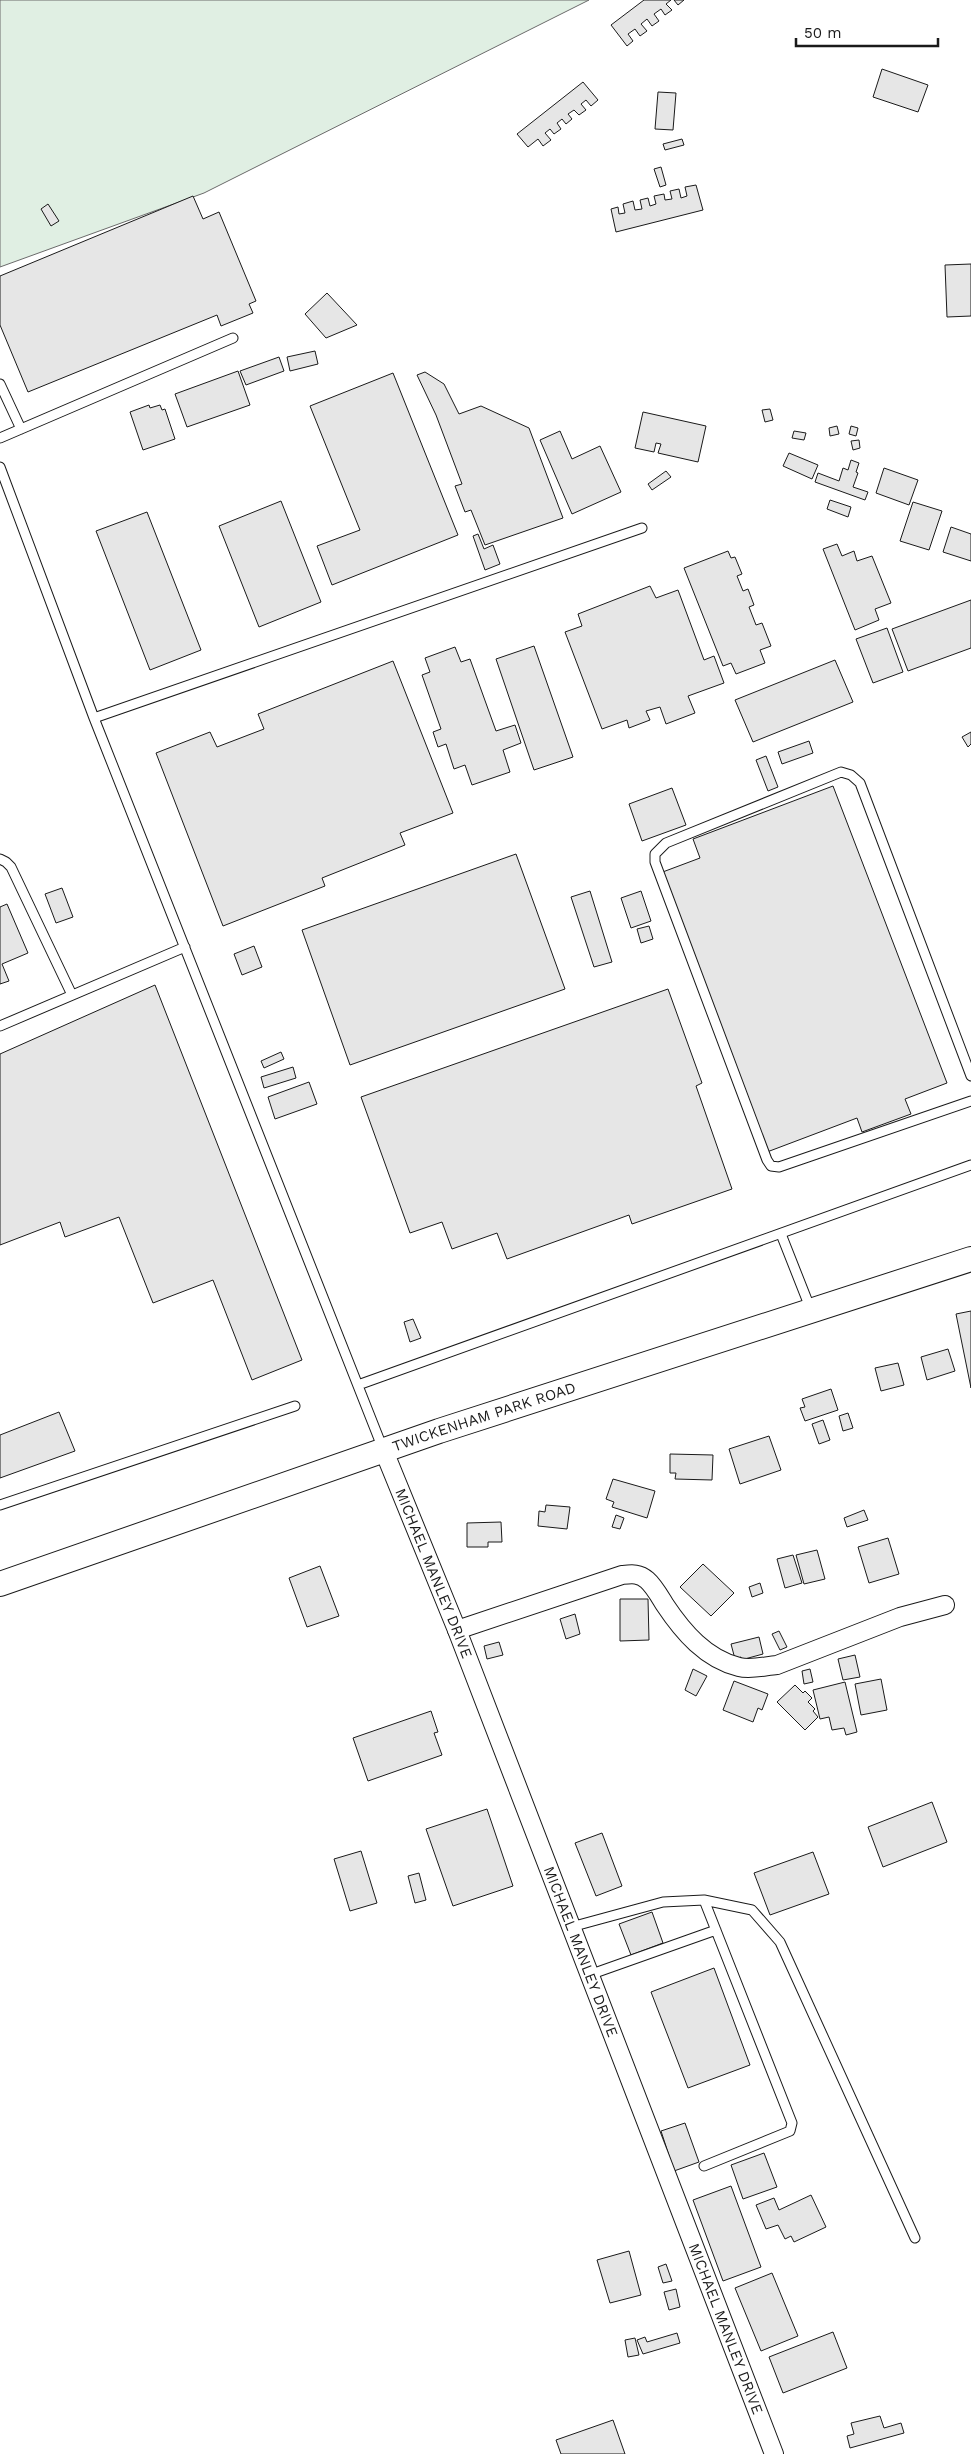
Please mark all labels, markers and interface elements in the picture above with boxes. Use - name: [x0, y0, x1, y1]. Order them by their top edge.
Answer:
- scale bar: [796, 15, 938, 47]
- text: 50 m: [804, 24, 841, 42]
- street label: TWICKENHAM PARK ROAD: [390, 1378, 578, 1456]
- street label: MICHAEL MANLEY DRIVE: [391, 1486, 476, 1661]
- street label: MICHAEL MANLEY DRIVE: [540, 1864, 622, 2040]
- street label: MICHAEL MANLEY DRIVE: [685, 2241, 767, 2417]

